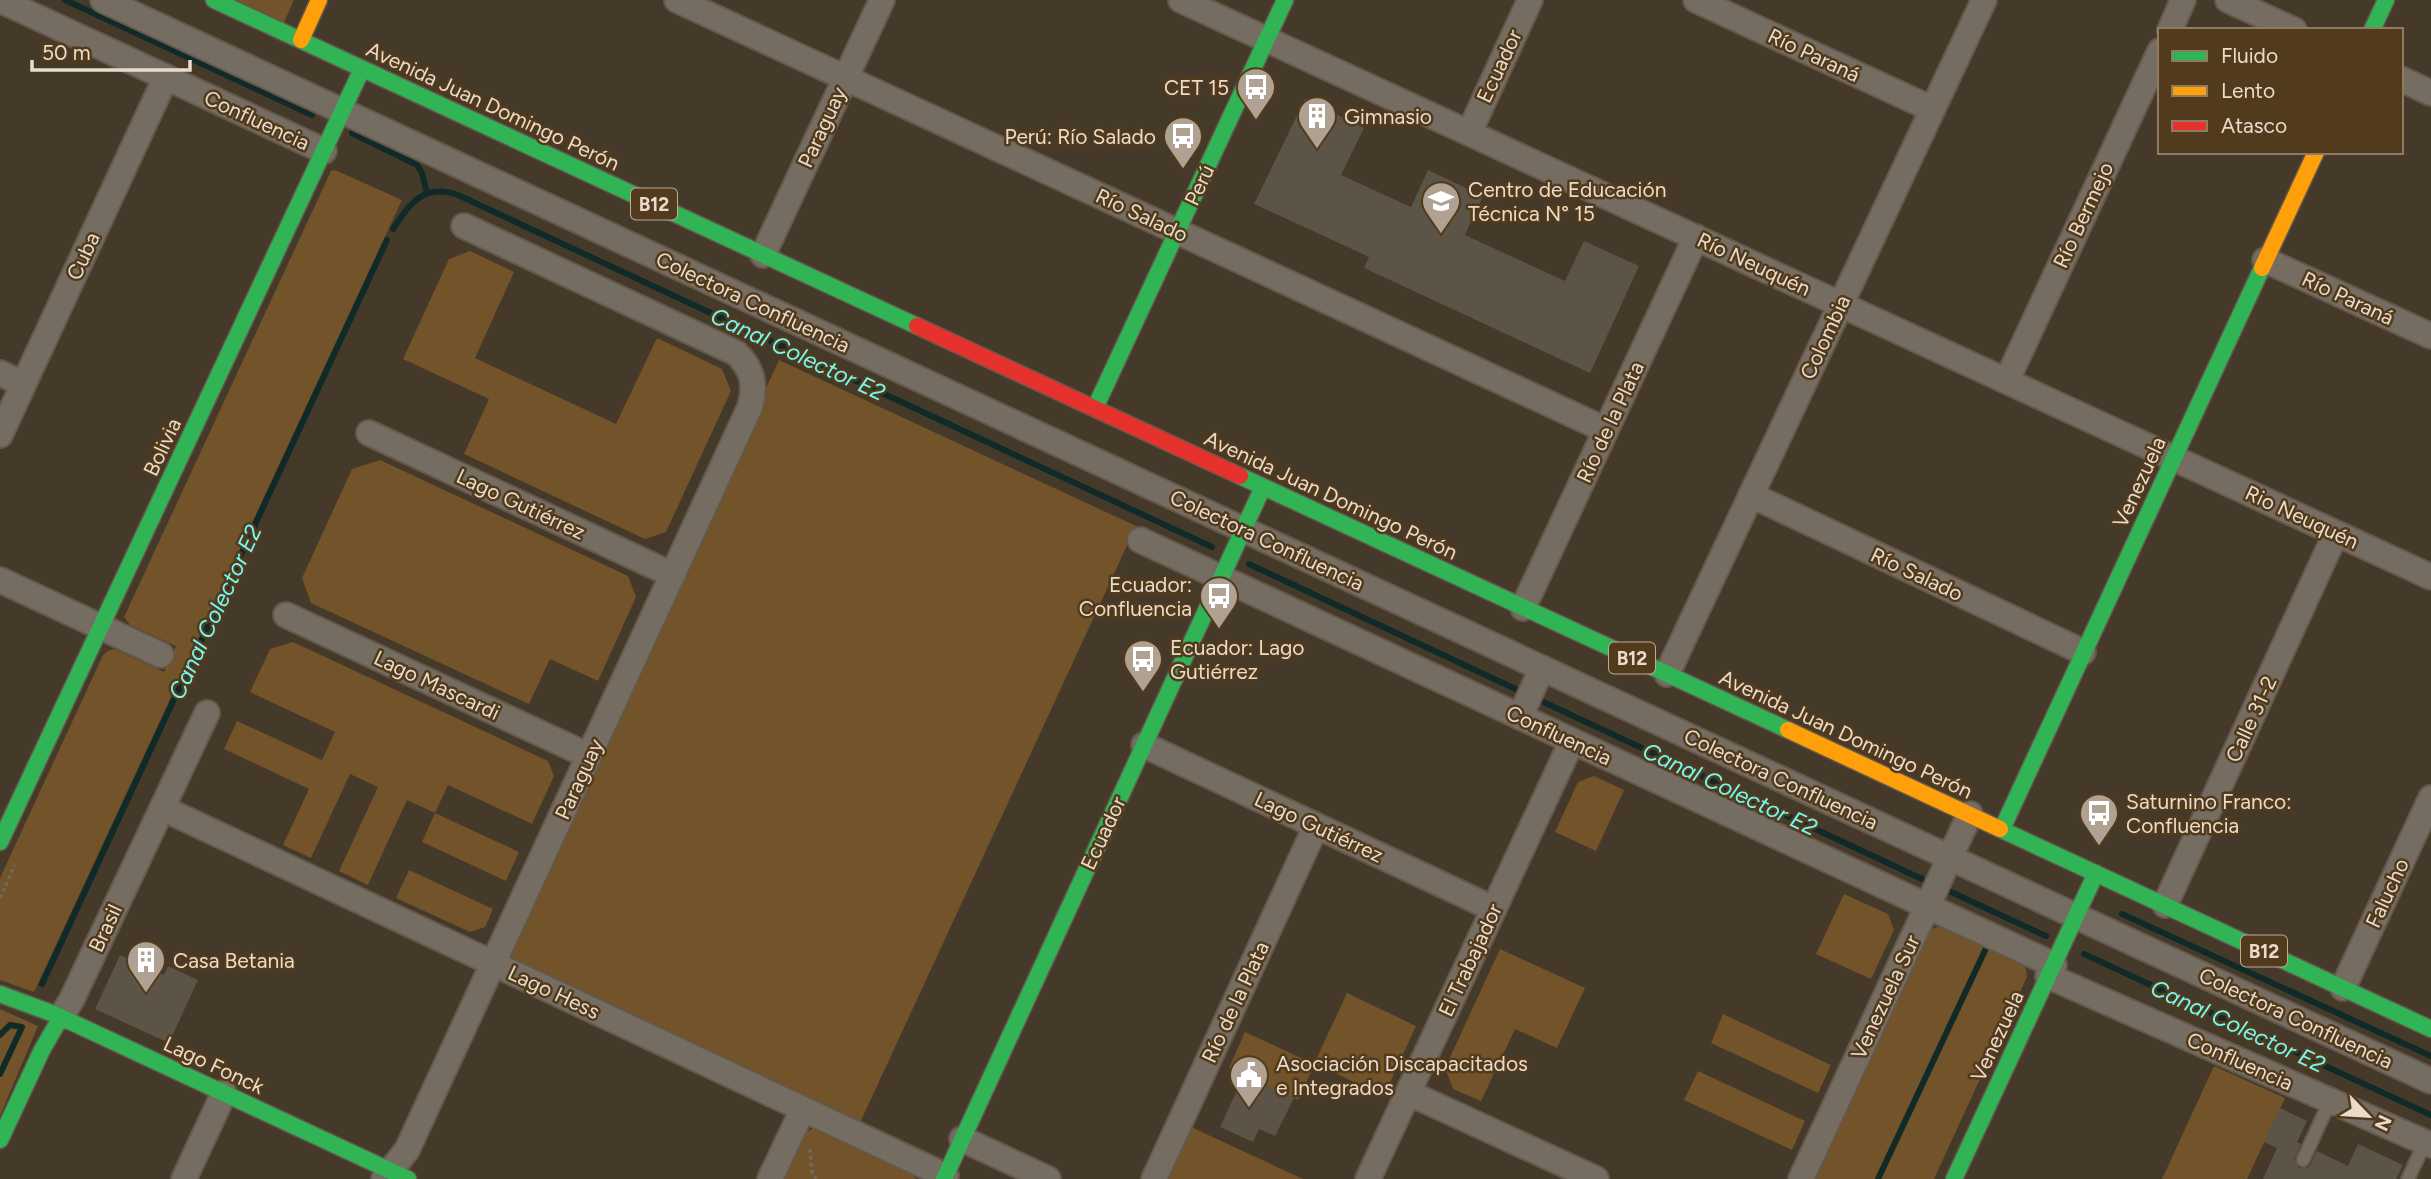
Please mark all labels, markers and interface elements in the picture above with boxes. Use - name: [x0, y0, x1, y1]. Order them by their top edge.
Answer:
- street label: Río Paraná: [1764, 23, 1864, 87]
- street label: Ecuador: [1471, 25, 1527, 107]
- scale bar: [32, 28, 189, 72]
- legend: [2158, 28, 2403, 154]
- street label: Avenida Juan Domingo Perón: [363, 36, 623, 176]
- text: 50 m: [42, 40, 91, 65]
- text: Fluido: [2221, 43, 2278, 68]
- bus stop icon: CET 15: [1235, 66, 1277, 121]
- place label: CET 15: [1164, 75, 1229, 100]
- text: Lento: [2221, 78, 2275, 103]
- street label: Paraguay: [792, 83, 852, 171]
- street label: Confluencia: [200, 85, 314, 155]
- building icon: Gimnasio: [1296, 95, 1338, 150]
- place label: Gimnasio: [1344, 104, 1432, 129]
- text: Atasco: [2221, 113, 2287, 138]
- bus stop icon: Perú: Río Salado: [1162, 115, 1204, 170]
- place label: Perú: Río Salado: [1004, 124, 1156, 149]
- street label: Río Bermejo: [2048, 158, 2118, 272]
- street label: Perú: [1179, 161, 1219, 209]
- place label: Centro de Educación Técnica N° 15: [1468, 177, 1666, 226]
- school or university icon: Centro de Educación Técnica N° 15: [1420, 180, 1462, 235]
- street label: Río Salado: [1092, 183, 1192, 247]
- road number: B12: [631, 188, 677, 220]
- street label: Río Neuquén: [1693, 227, 1815, 301]
- street label: Cuba: [61, 228, 105, 284]
- street label: Colectora Confluencia: [652, 246, 854, 358]
- street label: Río Paraná: [2298, 266, 2398, 330]
- street label: Colombia: [1795, 291, 1855, 383]
- water label: Canal Colector E2: [706, 301, 890, 407]
- street label: Río de la Plata: [1571, 357, 1649, 487]
- street label: Bolivia: [138, 414, 186, 480]
- street label: Avenida Juan Domingo Perón: [1201, 425, 1461, 565]
- street label: Venezuela: [2107, 433, 2171, 531]
- street label: Lago Gutiérrez: [453, 463, 589, 545]
- street label: Rio Neuquén: [2241, 480, 2363, 554]
- street label: Colectora Confluencia: [1166, 484, 1368, 596]
- water label: Canal Colector E2: [162, 520, 268, 704]
- street label: Río Salado: [1867, 542, 1967, 606]
- place label: Ecuador: Confluencia: [1079, 572, 1192, 621]
- bus stop icon: Ecuador: Confluencia: [1198, 575, 1240, 630]
- place label: Ecuador: Lago Gutiérrez: [1170, 635, 1304, 684]
- bus stop icon: Ecuador: Lago Gutiérrez: [1122, 638, 1164, 693]
- road number: B12: [1609, 642, 1655, 674]
- street label: Lago Mascardi: [370, 645, 504, 725]
- street label: Avenida Juan Domingo Perón: [1716, 664, 1976, 804]
- street label: Calle 31-2: [2220, 672, 2282, 766]
- street label: Confluencia: [1502, 700, 1616, 770]
- street label: Colectora Confluencia: [1680, 723, 1882, 835]
- street label: Paraguay: [549, 735, 609, 823]
- water label: Canal Colector E2: [1638, 736, 1822, 842]
- street label: Lago Gutiérrez: [1251, 786, 1387, 868]
- place label: Saturnino Franco: Confluencia: [2126, 789, 2292, 838]
- street label: Ecuador: [1075, 792, 1131, 874]
- bus stop icon: Saturnino Franco: Confluencia: [2078, 792, 2120, 847]
- street label: Falucho: [2360, 854, 2414, 932]
- street label: Brasil: [83, 900, 127, 956]
- street label: El Trabajador: [1433, 900, 1507, 1020]
- street label: Venezuela Sur: [1845, 931, 1925, 1063]
- road number: B12: [2241, 936, 2287, 967]
- street label: Río de la Plata: [1196, 937, 1274, 1067]
- building icon: Casa Betania: [125, 939, 167, 994]
- place label: Casa Betania: [173, 948, 295, 973]
- street label: Lago Hess: [504, 960, 604, 1024]
- street label: Colectora Confluencia: [2195, 962, 2397, 1074]
- water label: Canal Colector E2: [2146, 973, 2330, 1079]
- street label: Venezuela: [1965, 987, 2029, 1085]
- street label: Confluencia: [2183, 1026, 2297, 1096]
- street label: Lago Fonck: [160, 1031, 269, 1100]
- place label: Asociación Discapacitados e Integrados: [1276, 1051, 1528, 1100]
- public building icon: Asociación Discapacitados e Integrados: [1228, 1054, 1270, 1109]
- north arrow: [2333, 1081, 2403, 1151]
- text: N: [2369, 1111, 2396, 1134]

